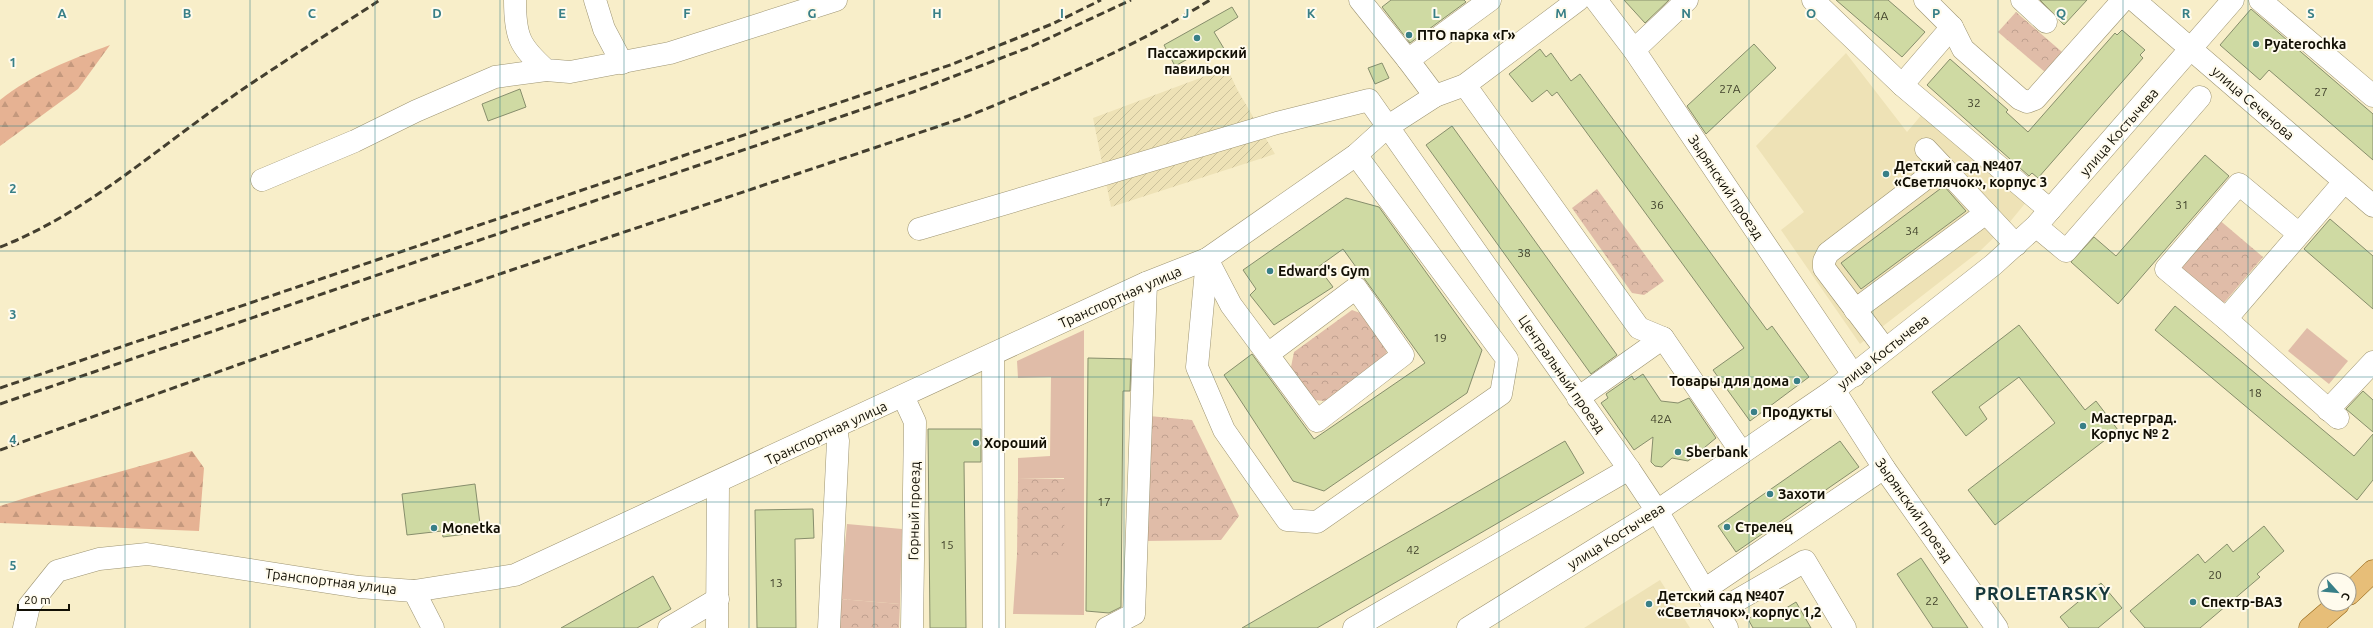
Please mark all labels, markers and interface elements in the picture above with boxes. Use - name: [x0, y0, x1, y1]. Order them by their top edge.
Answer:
- text: A: [57, 6, 67, 20]
- text: B: [183, 6, 192, 20]
- text: C: [308, 6, 317, 20]
- text: D: [432, 6, 442, 20]
- text: E: [558, 6, 566, 20]
- text: F: [683, 6, 691, 20]
- text: G: [808, 6, 817, 20]
- text: H: [932, 6, 942, 20]
- text: I: [1060, 6, 1064, 20]
- text: J: [1183, 6, 1189, 20]
- text: K: [1307, 6, 1316, 20]
- text: L: [1432, 6, 1440, 20]
- text: M: [1555, 6, 1567, 20]
- text: N: [1681, 6, 1691, 20]
- text: O: [1806, 6, 1816, 20]
- text: P: [1932, 6, 1940, 20]
- text: Q: [2056, 6, 2066, 20]
- text: R: [2182, 6, 2191, 20]
- text: S: [2307, 6, 2315, 20]
- house number: 4А: [1874, 9, 1888, 22]
- place label: ПТО парка «Г»: [1417, 27, 1515, 43]
- marker: ПТО парка «Г»: [1404, 30, 1414, 40]
- marker: Пассажирский павильон: [1192, 33, 1202, 43]
- place label: Pyaterochka: [2264, 36, 2346, 52]
- marker: Pyaterochka: [2251, 39, 2261, 49]
- place label: Пассажирский павильон: [1147, 45, 1247, 77]
- text: 1: [9, 55, 17, 69]
- street label: улица Сеченова: [2208, 63, 2298, 143]
- house number: 27А: [1719, 82, 1741, 95]
- street label: улица Костычева: [2076, 85, 2162, 179]
- house number: 27: [2314, 85, 2328, 98]
- house number: 32: [1967, 96, 1981, 109]
- street label: Зырянский проезд: [1685, 132, 1767, 242]
- place label: Детский сад №407 «Светлячок», корпус 3: [1894, 158, 2047, 190]
- marker: Детский сад №407 «Светлячок», корпус 3: [1881, 169, 1891, 179]
- text: 2: [9, 181, 17, 195]
- house number: 36: [1650, 198, 1664, 211]
- house number: 31: [2175, 198, 2189, 211]
- house number: 34: [1905, 224, 1919, 237]
- house number: 38: [1517, 246, 1531, 259]
- street label: Транспортная улица: [1056, 263, 1184, 331]
- place label: Edward's Gym: [1278, 263, 1369, 279]
- marker: Edward's Gym: [1265, 266, 1275, 276]
- text: 3: [9, 307, 17, 321]
- street label: улица Костычева: [1834, 311, 1932, 393]
- street label: Центральный проезд: [1515, 312, 1609, 436]
- house number: 19: [1433, 331, 1447, 344]
- place label: Товары для дома: [1669, 373, 1789, 389]
- marker: Товары для дома: [1792, 376, 1802, 386]
- house number: 18: [2248, 386, 2262, 399]
- street label: Транспортная улица: [763, 398, 889, 468]
- place label: Продукты: [1762, 404, 1832, 420]
- marker: Продукты: [1749, 407, 1759, 417]
- place label: Мастерград. Корпус № 2: [2091, 410, 2177, 442]
- house number: 42А: [1650, 412, 1672, 425]
- marker: Мастерград. Корпус № 2: [2078, 421, 2088, 431]
- text: 4: [9, 432, 17, 446]
- place label: Хороший: [984, 435, 1047, 451]
- marker: Хороший: [971, 438, 981, 448]
- place label: Sberbank: [1686, 444, 1748, 460]
- marker: Sberbank: [1673, 447, 1683, 457]
- street label: Зырянский проезд: [1872, 455, 1956, 565]
- street label: Горный проезд: [905, 461, 923, 561]
- place label: Захоти: [1778, 486, 1825, 502]
- marker: Захоти: [1765, 489, 1775, 499]
- house number: 17: [1097, 495, 1111, 508]
- street label: улица Костычева: [1565, 500, 1667, 572]
- place label: Стрелец: [1735, 519, 1793, 535]
- place label: Monetka: [442, 520, 501, 536]
- marker: Стрелец: [1722, 522, 1732, 532]
- marker: Monetka: [429, 523, 439, 533]
- house number: 15: [940, 538, 954, 551]
- house number: 42: [1406, 543, 1420, 556]
- text: 5: [9, 558, 17, 572]
- street label: Транспортная улица: [264, 565, 398, 597]
- house number: 20: [2208, 568, 2222, 581]
- north arrow: [2317, 572, 2357, 612]
- house number: 13: [769, 576, 783, 589]
- district label: PROLETARSKY: [1975, 583, 2111, 603]
- scale bar: [18, 586, 69, 612]
- place label: Детский сад №407 «Светлячок», корпус 1,2: [1657, 588, 1822, 620]
- text: С: [2339, 591, 2353, 602]
- text: 20 m: [24, 593, 51, 606]
- house number: 22: [1925, 594, 1939, 607]
- place label: Спектр-ВАЗ: [2201, 594, 2282, 610]
- marker: Спектр-ВАЗ: [2188, 597, 2198, 607]
- marker: Детский сад №407 «Светлячок», корпус 1,2: [1644, 599, 1654, 609]

